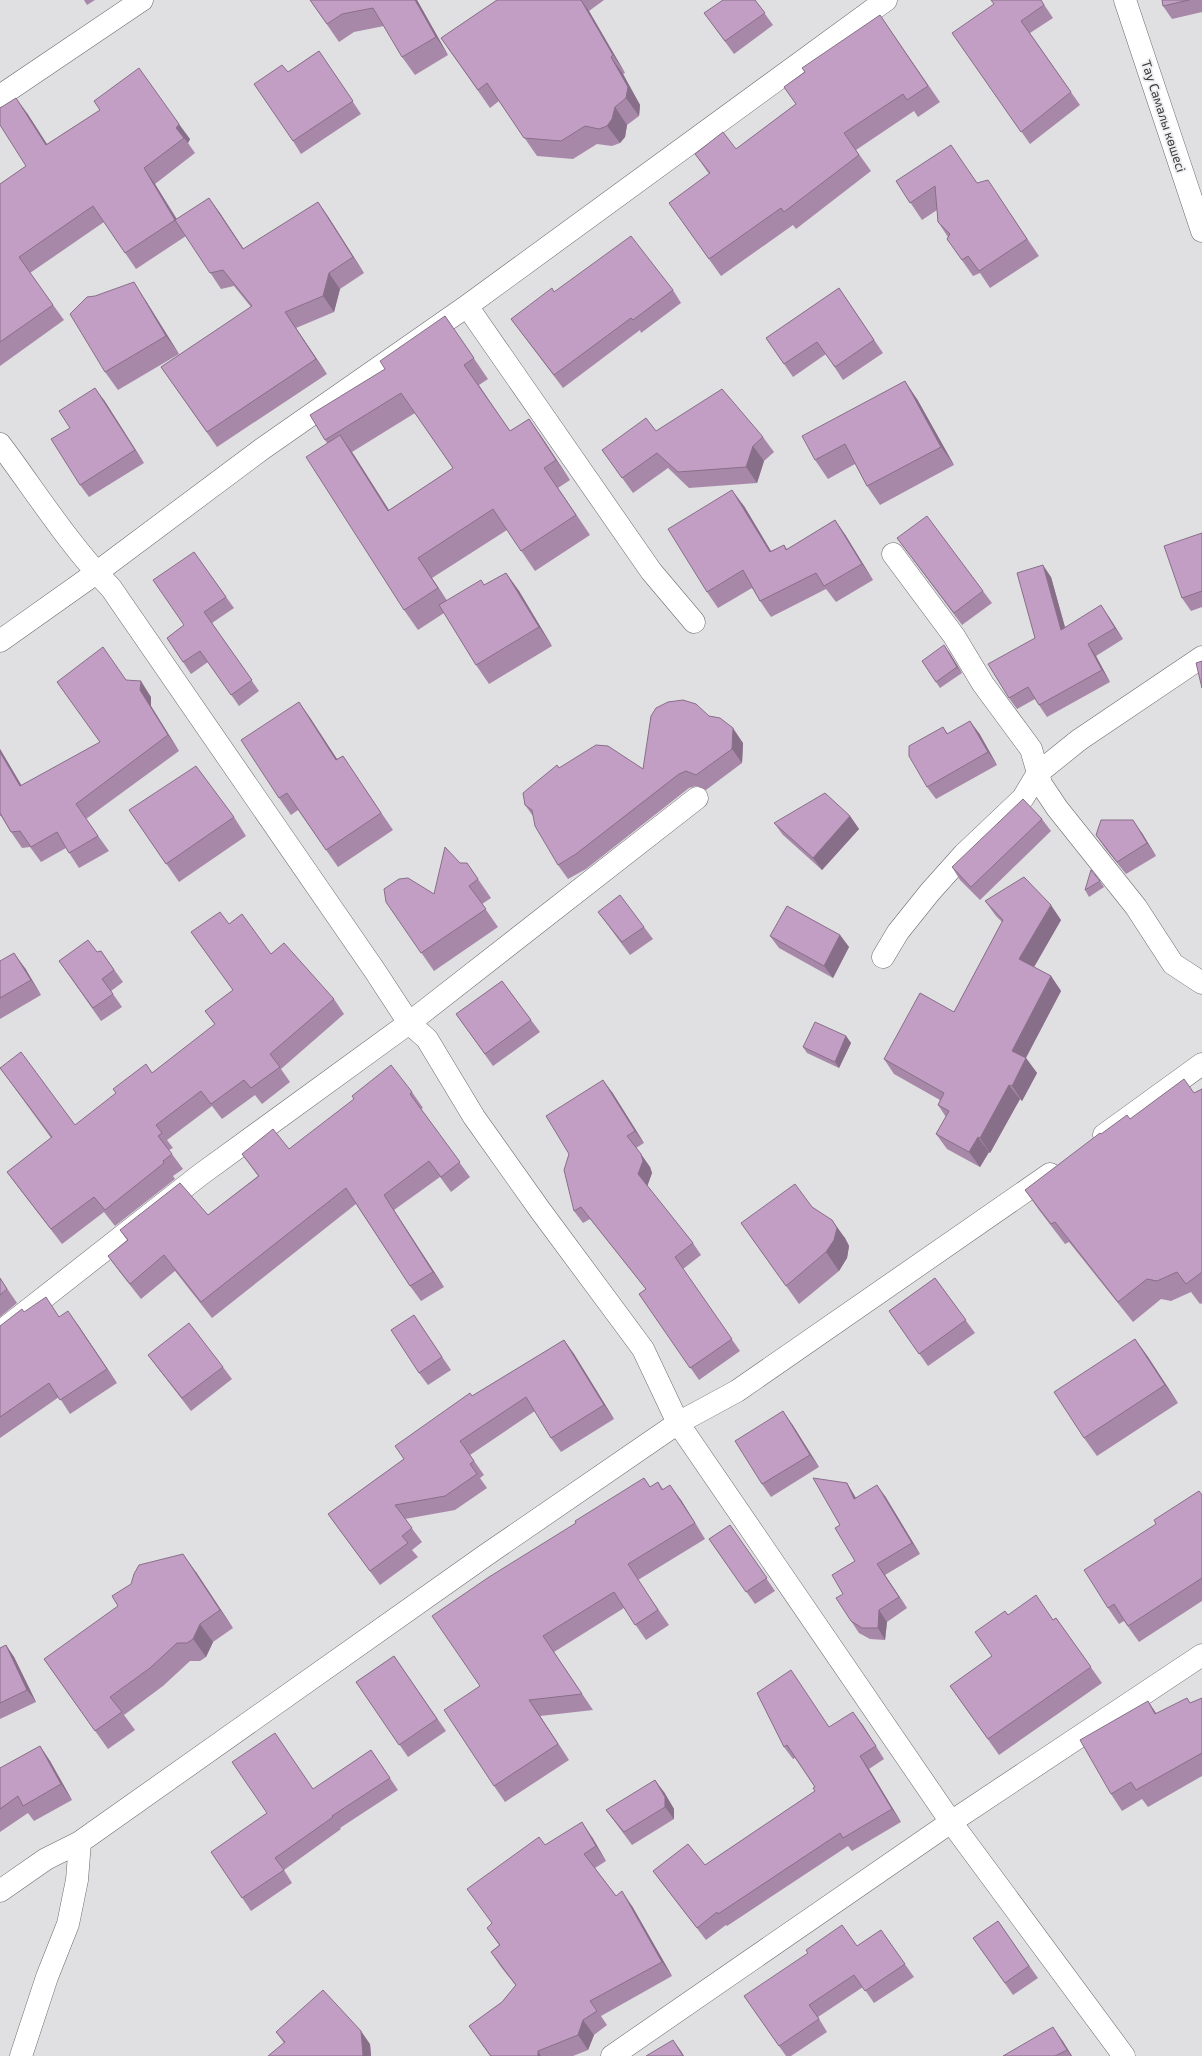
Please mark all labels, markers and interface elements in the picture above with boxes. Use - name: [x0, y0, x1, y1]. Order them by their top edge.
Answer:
- street label: Тау Самалы көшесі: [1138, 58, 1190, 174]

